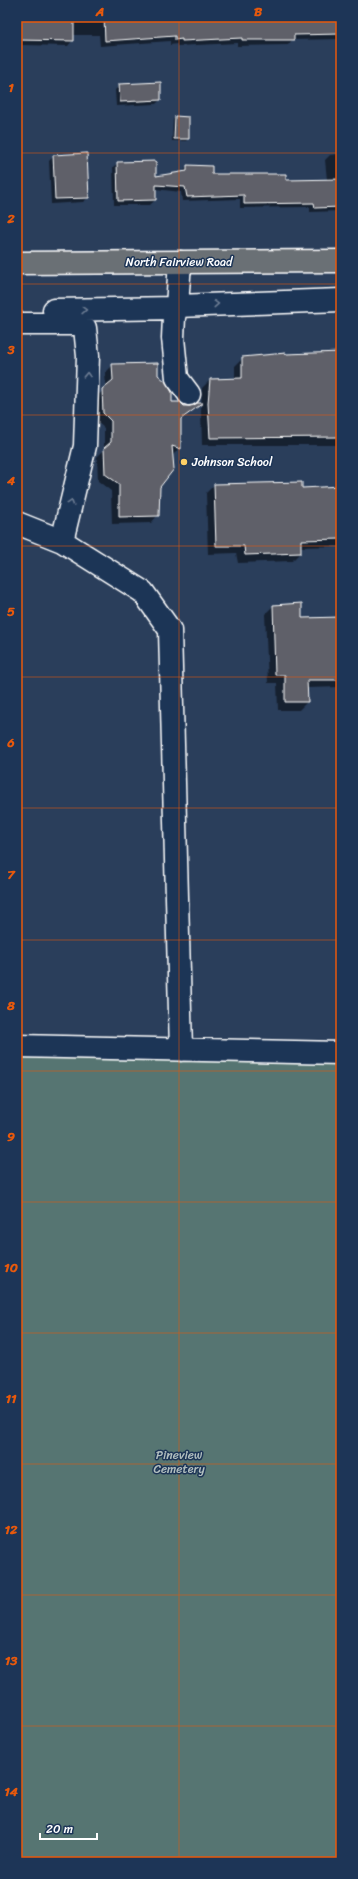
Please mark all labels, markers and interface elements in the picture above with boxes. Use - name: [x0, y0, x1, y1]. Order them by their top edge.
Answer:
- text: A: [95, 0, 104, 23]
- text: B: [254, 0, 263, 23]
- text: 1: [8, 76, 14, 99]
- text: 2: [6, 207, 15, 230]
- street label: North Fairview Road: [126, 251, 234, 273]
- one-way arrow: [213, 300, 219, 308]
- one-way arrow: [81, 306, 87, 314]
- text: 3: [6, 338, 15, 361]
- one-way arrow: [83, 372, 92, 378]
- place label: Johnson School: [191, 451, 273, 473]
- marker: Johnson School: [179, 457, 189, 467]
- text: 4: [6, 469, 16, 492]
- one-way arrow: [66, 500, 75, 507]
- text: 5: [7, 600, 15, 623]
- text: 6: [6, 731, 15, 754]
- text: 7: [7, 863, 16, 886]
- text: 8: [6, 994, 15, 1017]
- text: 9: [7, 1125, 15, 1148]
- text: 10: [4, 1256, 18, 1279]
- text: 11: [5, 1387, 17, 1410]
- park label: Pineview Cemetery: [153, 1444, 205, 1480]
- text: 12: [4, 1518, 18, 1541]
- text: 13: [5, 1649, 18, 1672]
- text: 14: [4, 1780, 19, 1803]
- scale bar: [40, 1815, 97, 1841]
- text: 20 m: [46, 1818, 73, 1840]

